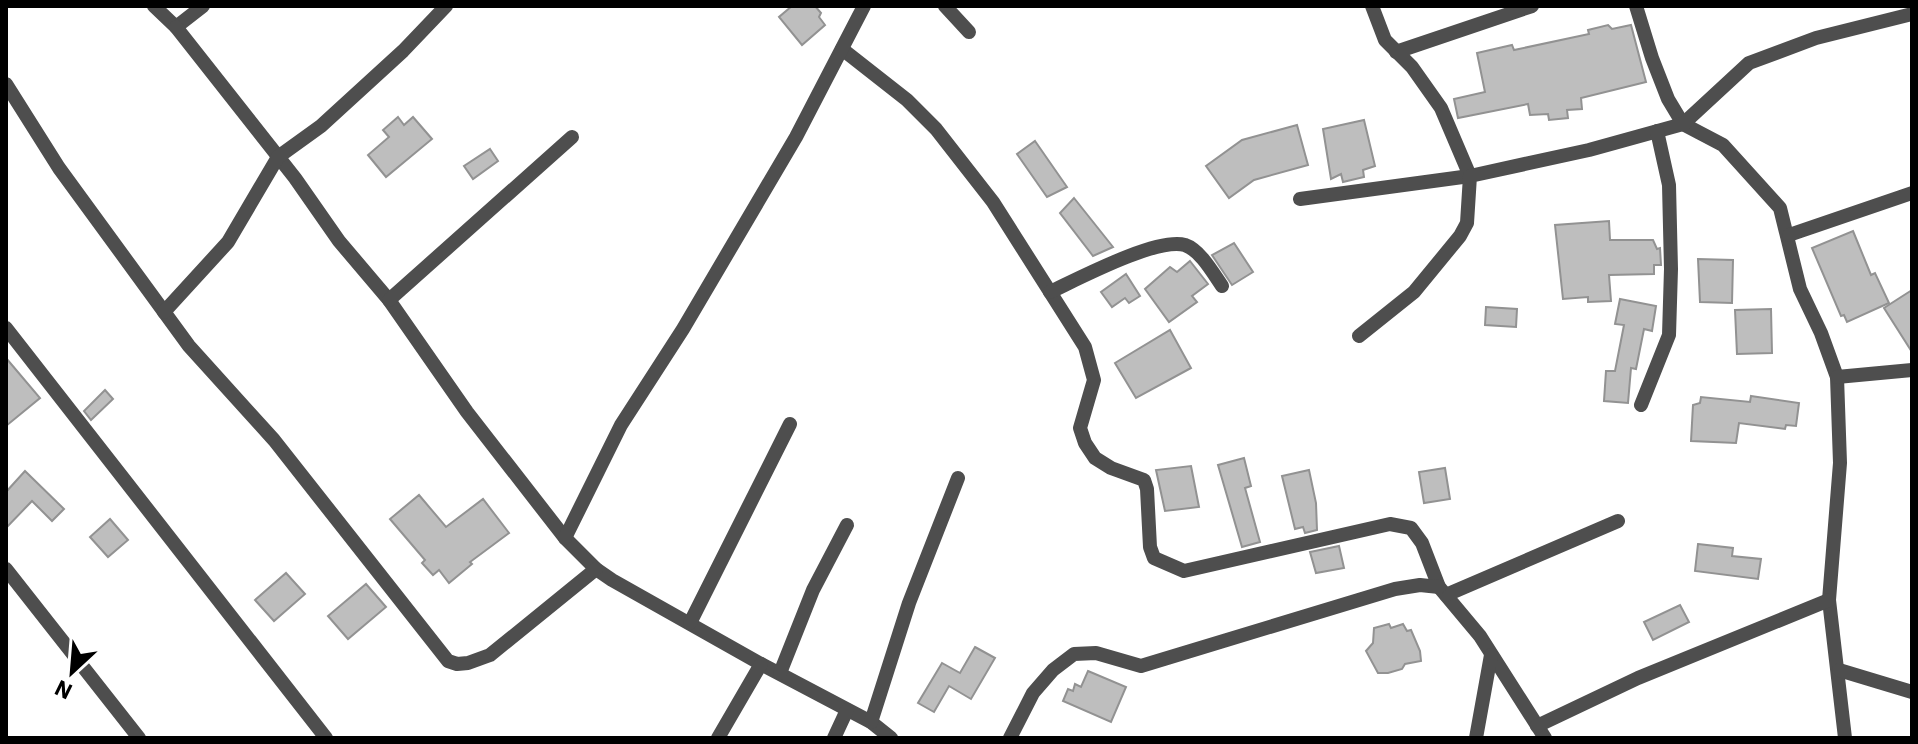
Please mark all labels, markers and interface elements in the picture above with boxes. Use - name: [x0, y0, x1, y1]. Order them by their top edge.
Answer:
- north arrow: [32, 632, 112, 712]
- text: N: [49, 674, 77, 707]

